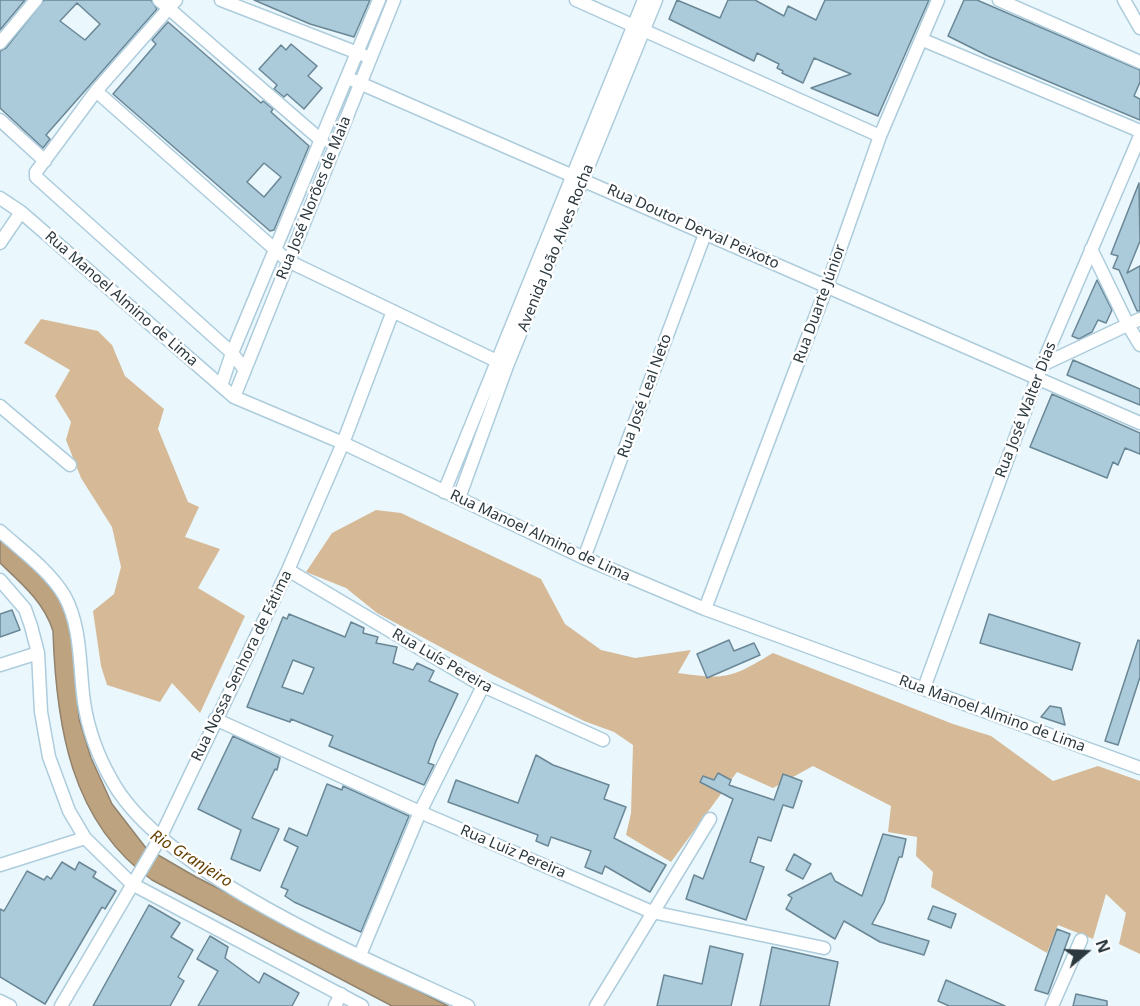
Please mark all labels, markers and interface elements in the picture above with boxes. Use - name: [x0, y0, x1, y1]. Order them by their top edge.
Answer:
- street label: Rua José Norões de Maia: [273, 114, 355, 282]
- street label: Avenida João Alves Rocha: [514, 162, 598, 334]
- street label: Rua Doutor Derval Peixoto: [604, 181, 782, 273]
- street label: Rua Manoel Almino de Lima: [41, 228, 201, 370]
- street label: Rua Duarte Júnior: [790, 242, 850, 366]
- street label: Rua José Leal Neto: [614, 332, 676, 460]
- street label: Rua José Walter Dias: [992, 340, 1060, 480]
- street label: Rua Manoel Almino de Lima: [447, 486, 633, 586]
- street label: Rua Nossa Senhora de Fátima: [188, 568, 296, 764]
- street label: Rua Luís Pereira: [389, 625, 495, 697]
- street label: Rua Manoel Almino de Lima: [896, 672, 1088, 756]
- street label: Rua Luiz Pereira: [458, 822, 568, 882]
- water label: Rio Granjeiro: [146, 826, 236, 892]
- north arrow: [1056, 922, 1116, 982]
- text: N: [1090, 936, 1116, 956]

